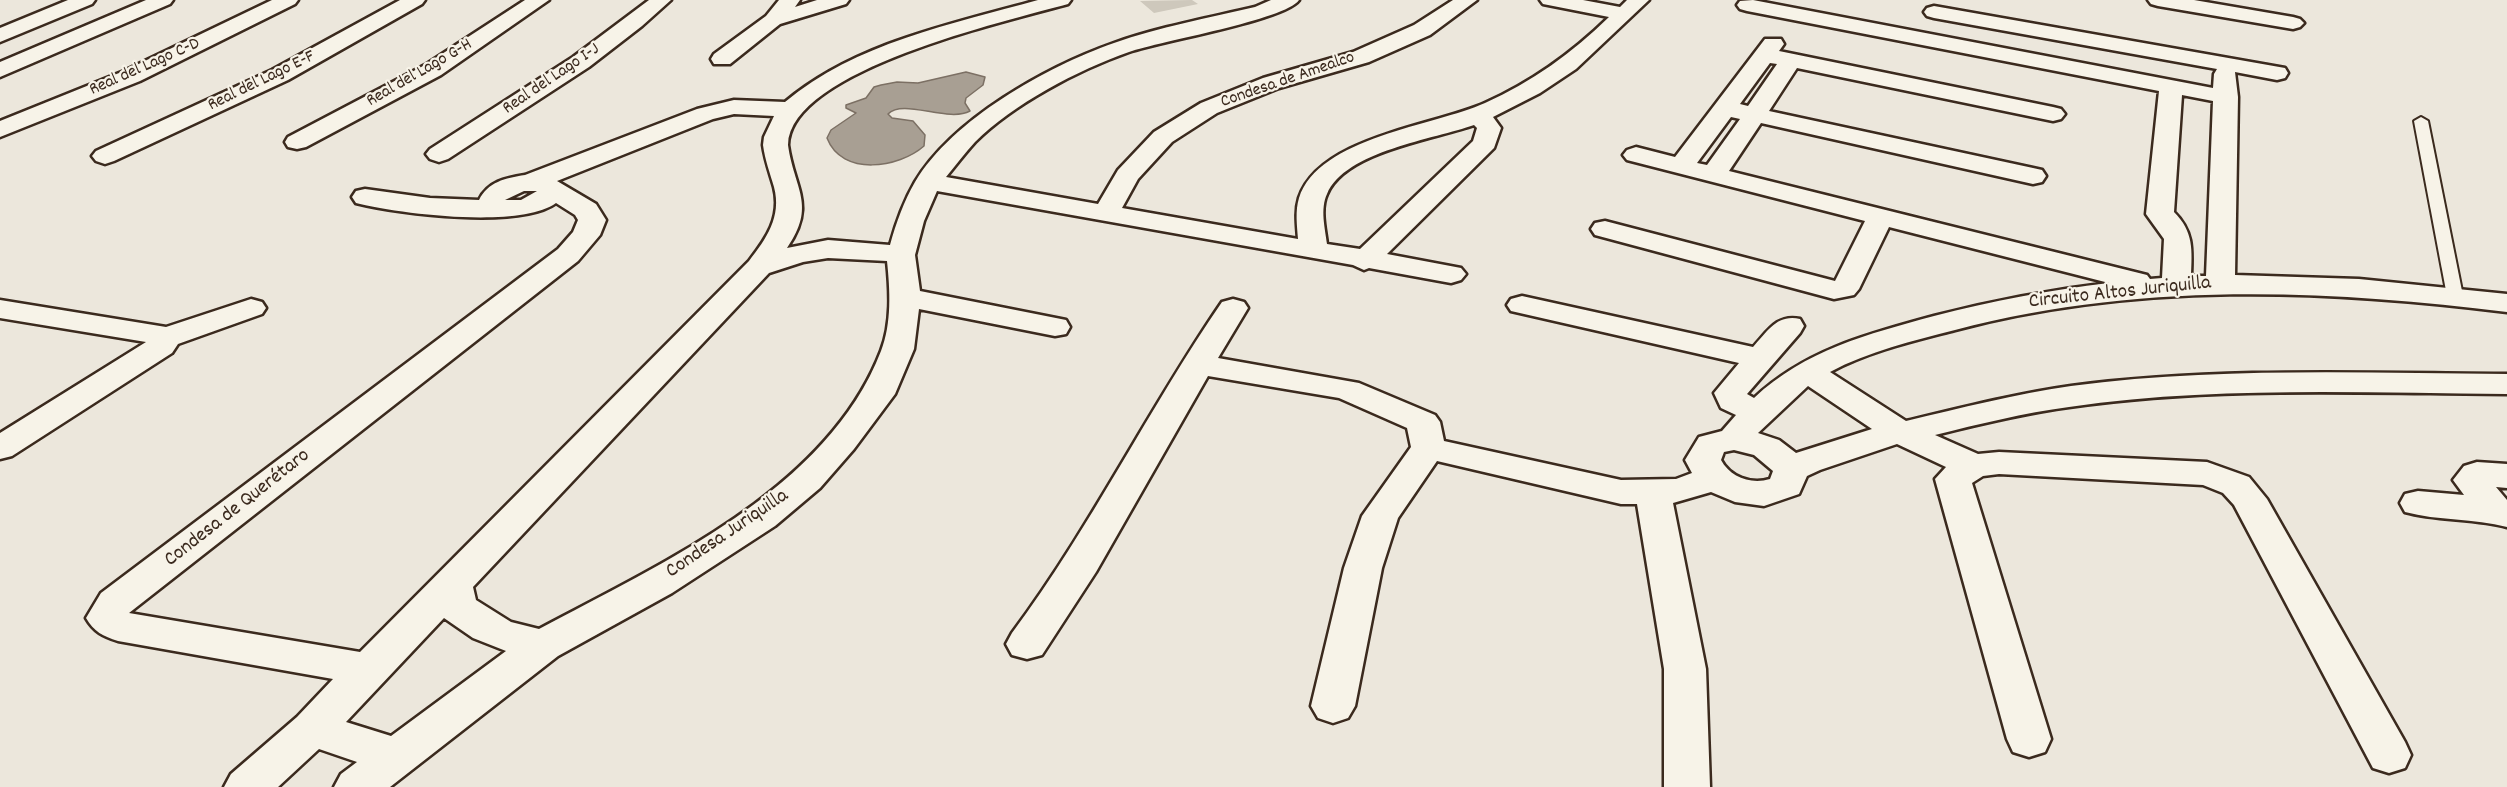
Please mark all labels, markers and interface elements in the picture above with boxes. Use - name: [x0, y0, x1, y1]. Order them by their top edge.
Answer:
- street label: Real del Lago C-D: [86, 34, 204, 102]
- street label: Real del Lago G-H: [363, 35, 477, 113]
- street label: Real del Lago I-J: [499, 40, 605, 120]
- street label: Real del Lago E-F: [205, 47, 319, 117]
- street label: Condesa de Amealco: [1218, 48, 1358, 114]
- street label: Circuito Altos Juriquilla: [2028, 272, 2212, 316]
- street label: Condesa de Querétaro: [160, 444, 316, 574]
- street label: Condesa Juriquilla: [662, 485, 794, 585]

